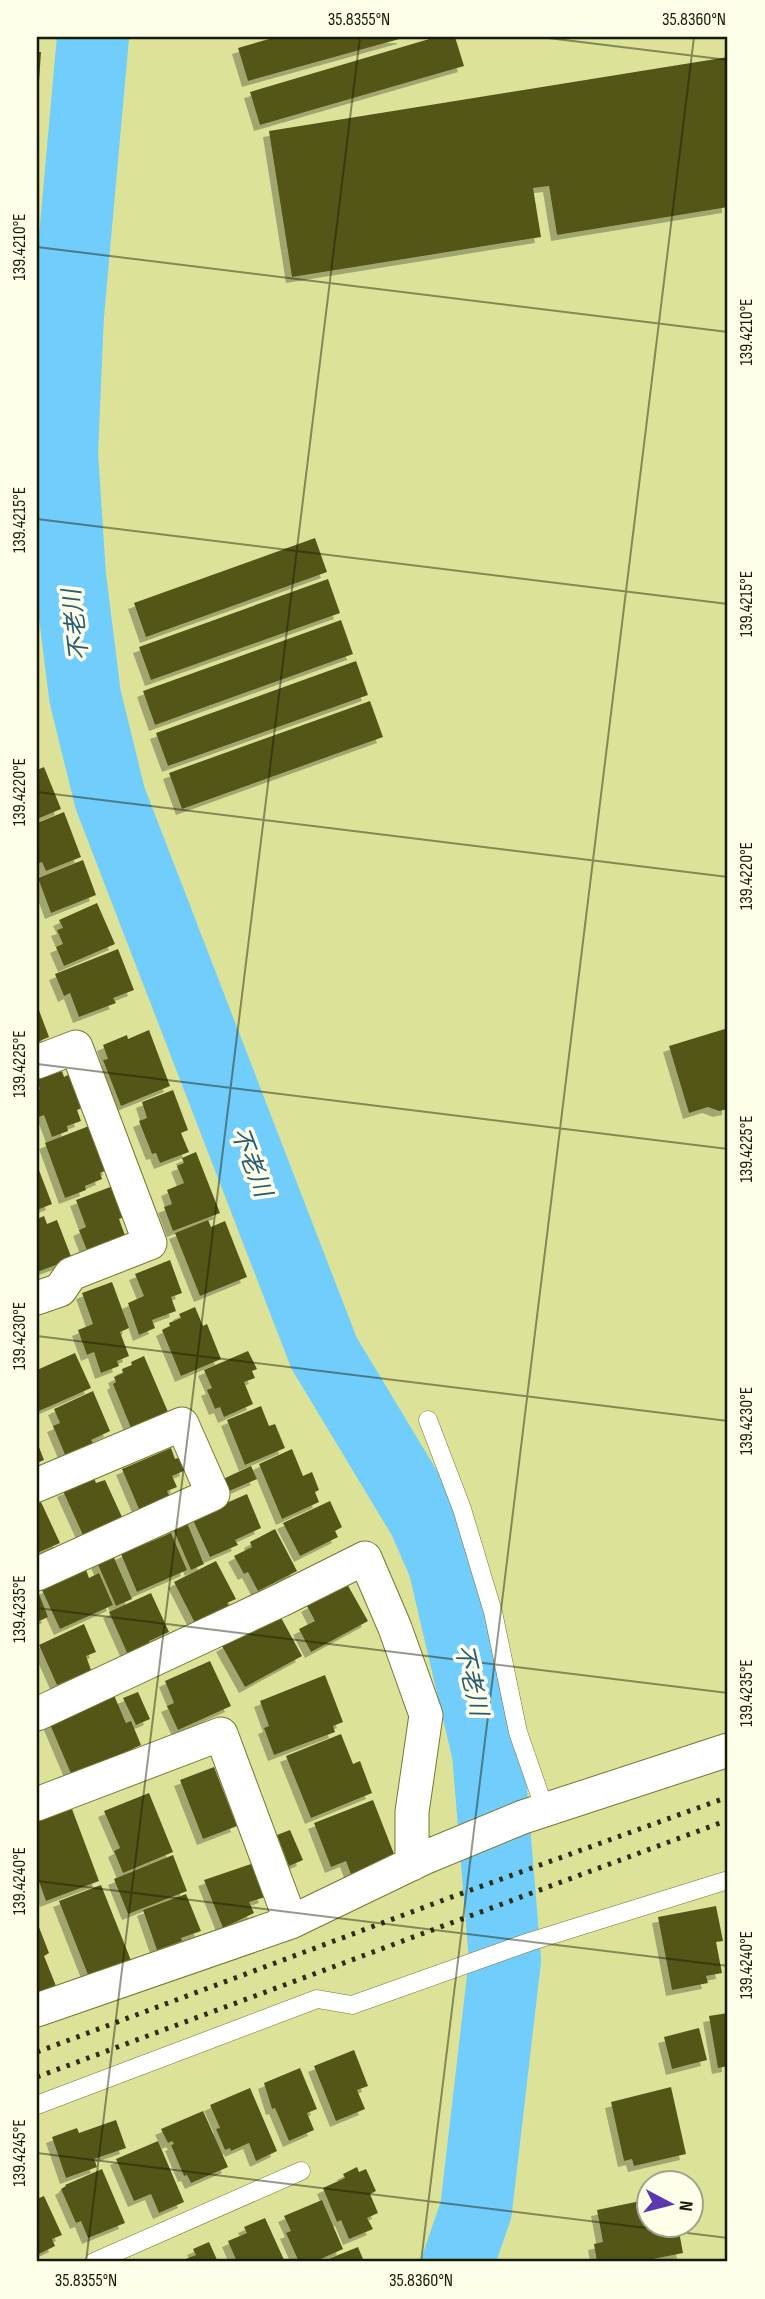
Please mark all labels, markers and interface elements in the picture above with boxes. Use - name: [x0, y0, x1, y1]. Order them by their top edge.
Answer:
- text: 35.8355°N: [328, 9, 390, 30]
- text: 35.8360°N: [662, 9, 726, 30]
- text: 139.4210°E: [9, 214, 30, 280]
- text: 139.4210°E: [736, 299, 757, 365]
- text: 139.4215°E: [9, 487, 30, 553]
- text: 139.4215°E: [736, 571, 757, 637]
- water label: 不老川: [57, 585, 95, 662]
- text: 139.4220°E: [9, 758, 30, 826]
- text: 139.4220°E: [736, 842, 757, 910]
- text: 139.4225°E: [9, 1030, 30, 1098]
- text: 139.4225°E: [736, 1115, 757, 1183]
- water label: 不老川: [225, 1123, 279, 1204]
- text: 139.4230°E: [9, 1302, 30, 1370]
- text: 139.4230°E: [736, 1387, 757, 1455]
- text: 139.4235°E: [9, 1575, 30, 1643]
- water label: 不老川: [449, 1642, 494, 1721]
- text: 139.4235°E: [736, 1659, 757, 1727]
- text: 139.4240°E: [9, 1847, 30, 1915]
- text: 139.4240°E: [736, 1931, 757, 1999]
- text: 139.4245°E: [9, 2119, 30, 2187]
- north arrow: [636, 2170, 706, 2240]
- text: N: [673, 2199, 697, 2212]
- text: 35.8355°N: [55, 2270, 117, 2291]
- text: 35.8360°N: [389, 2270, 453, 2291]

